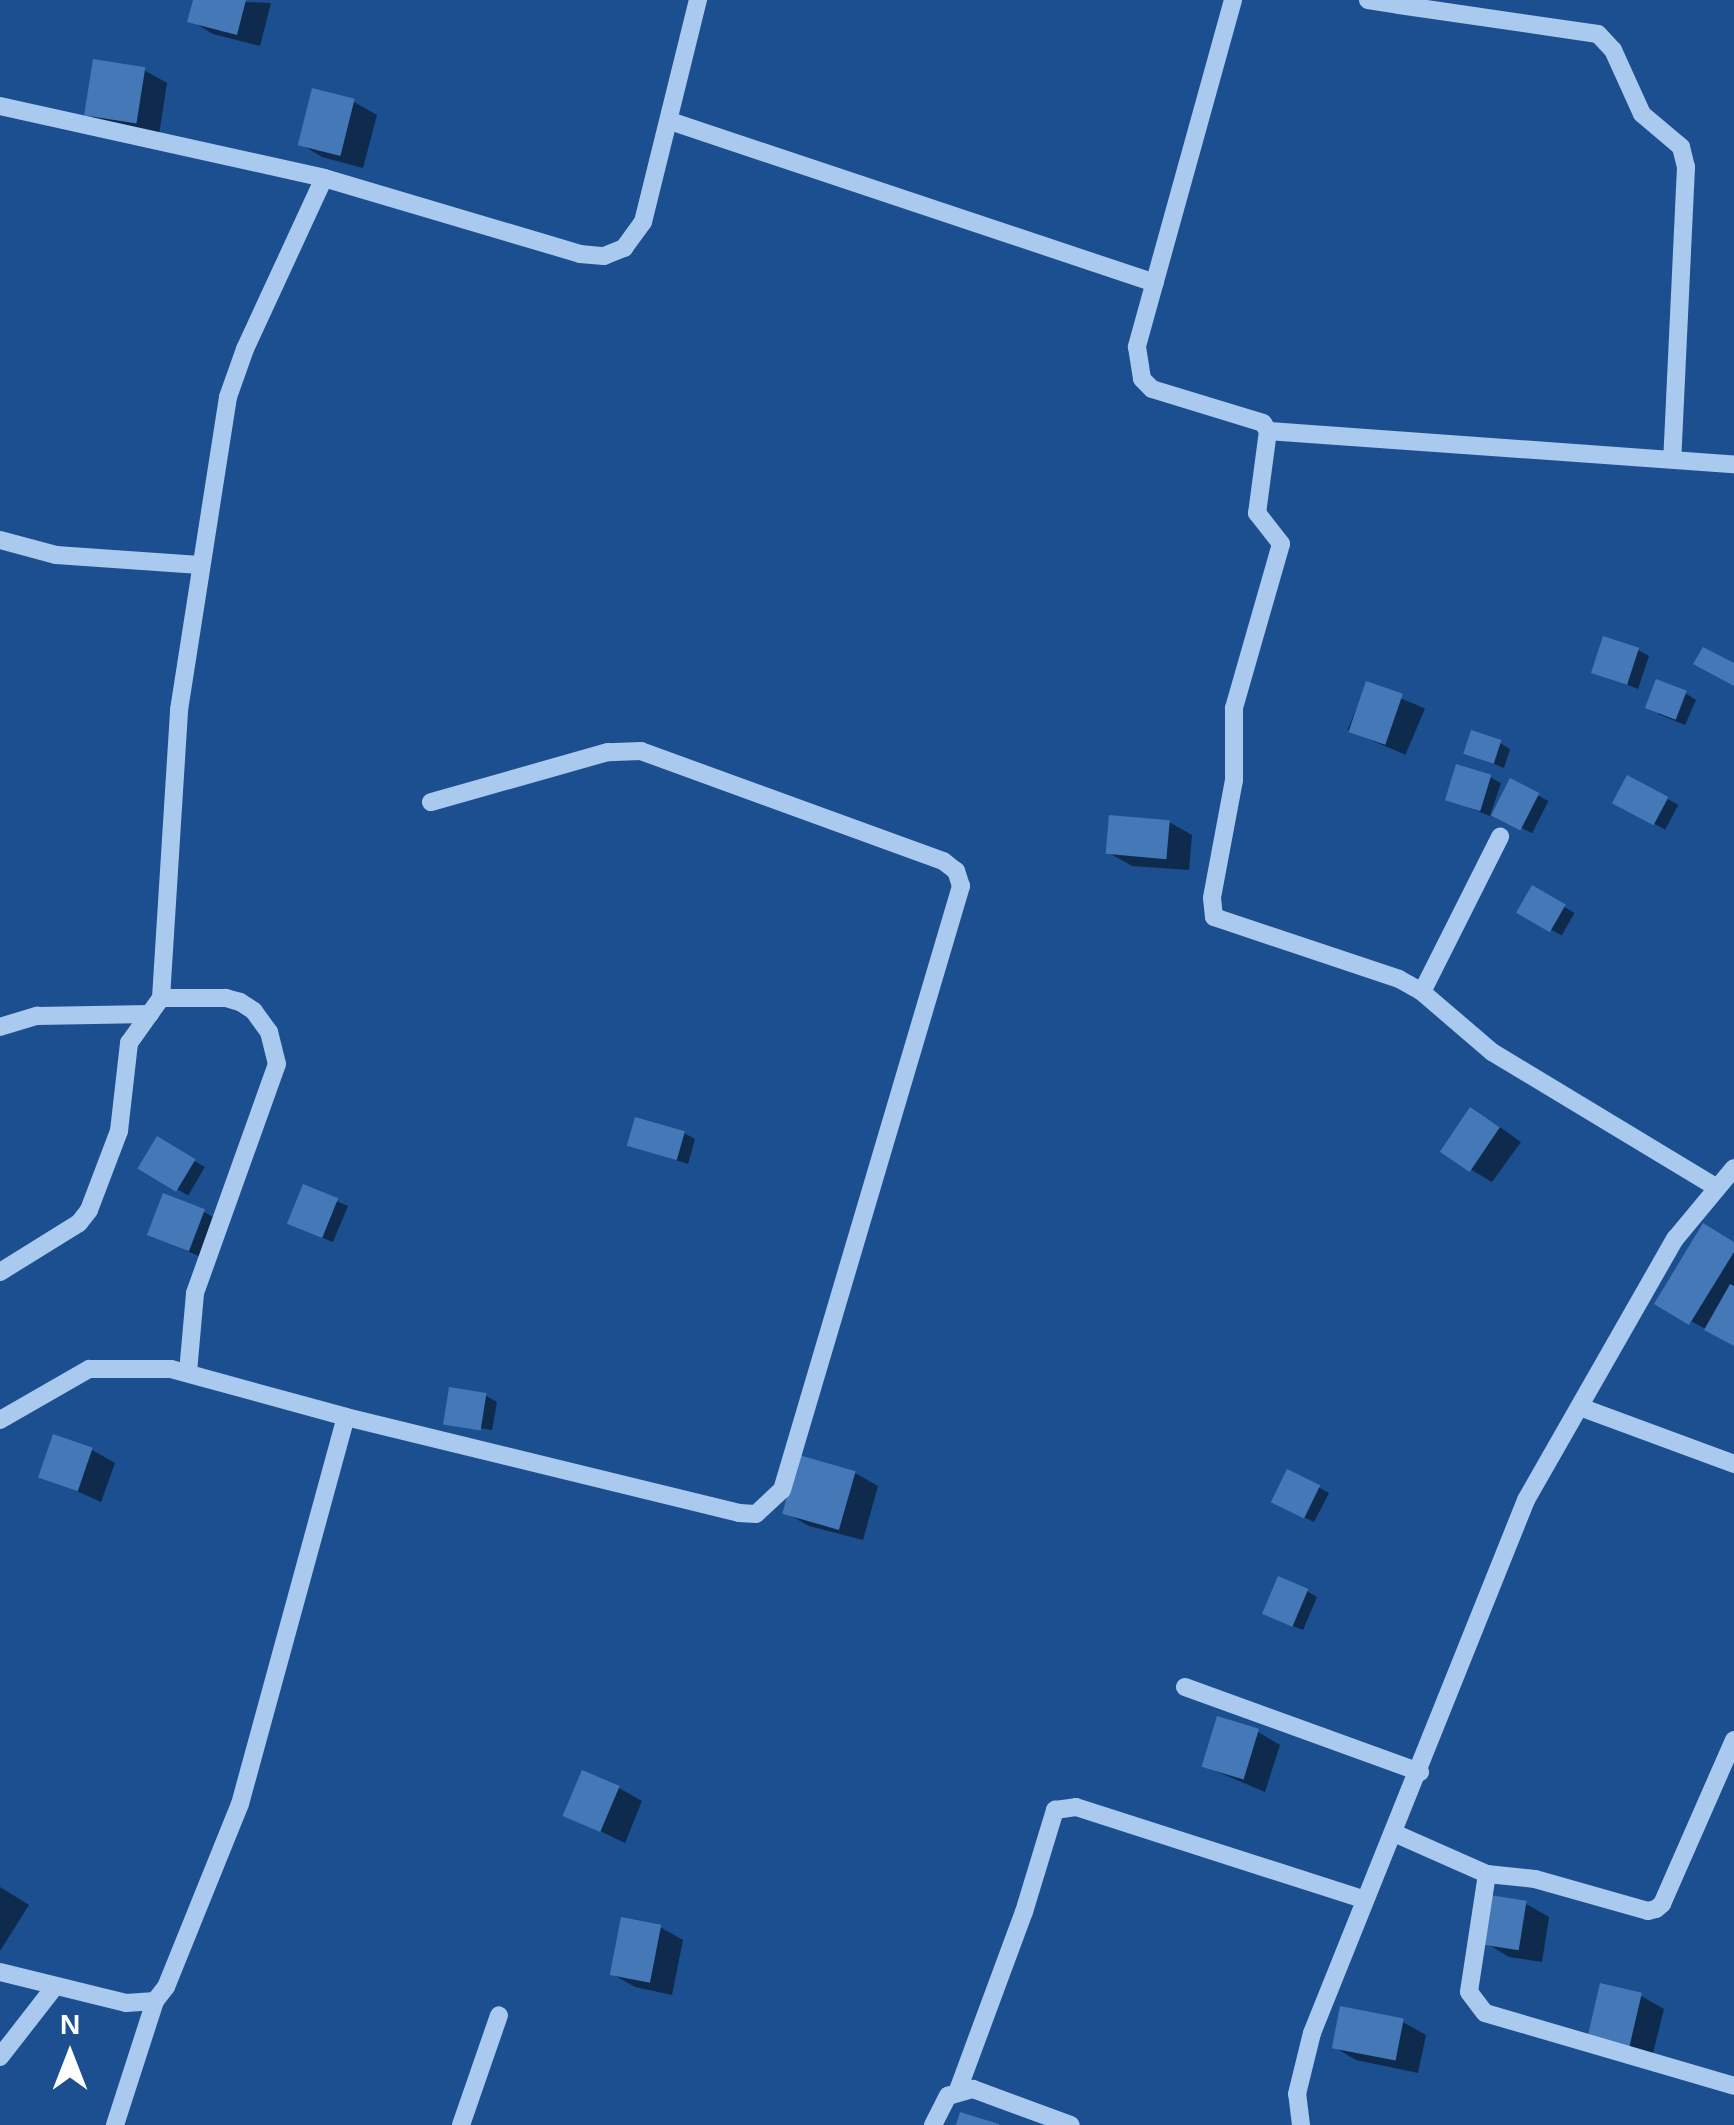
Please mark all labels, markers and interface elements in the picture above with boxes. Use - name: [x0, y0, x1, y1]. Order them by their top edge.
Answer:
- north arrow: [20, 2005, 120, 2105]
- text: N: [60, 2009, 80, 2040]

